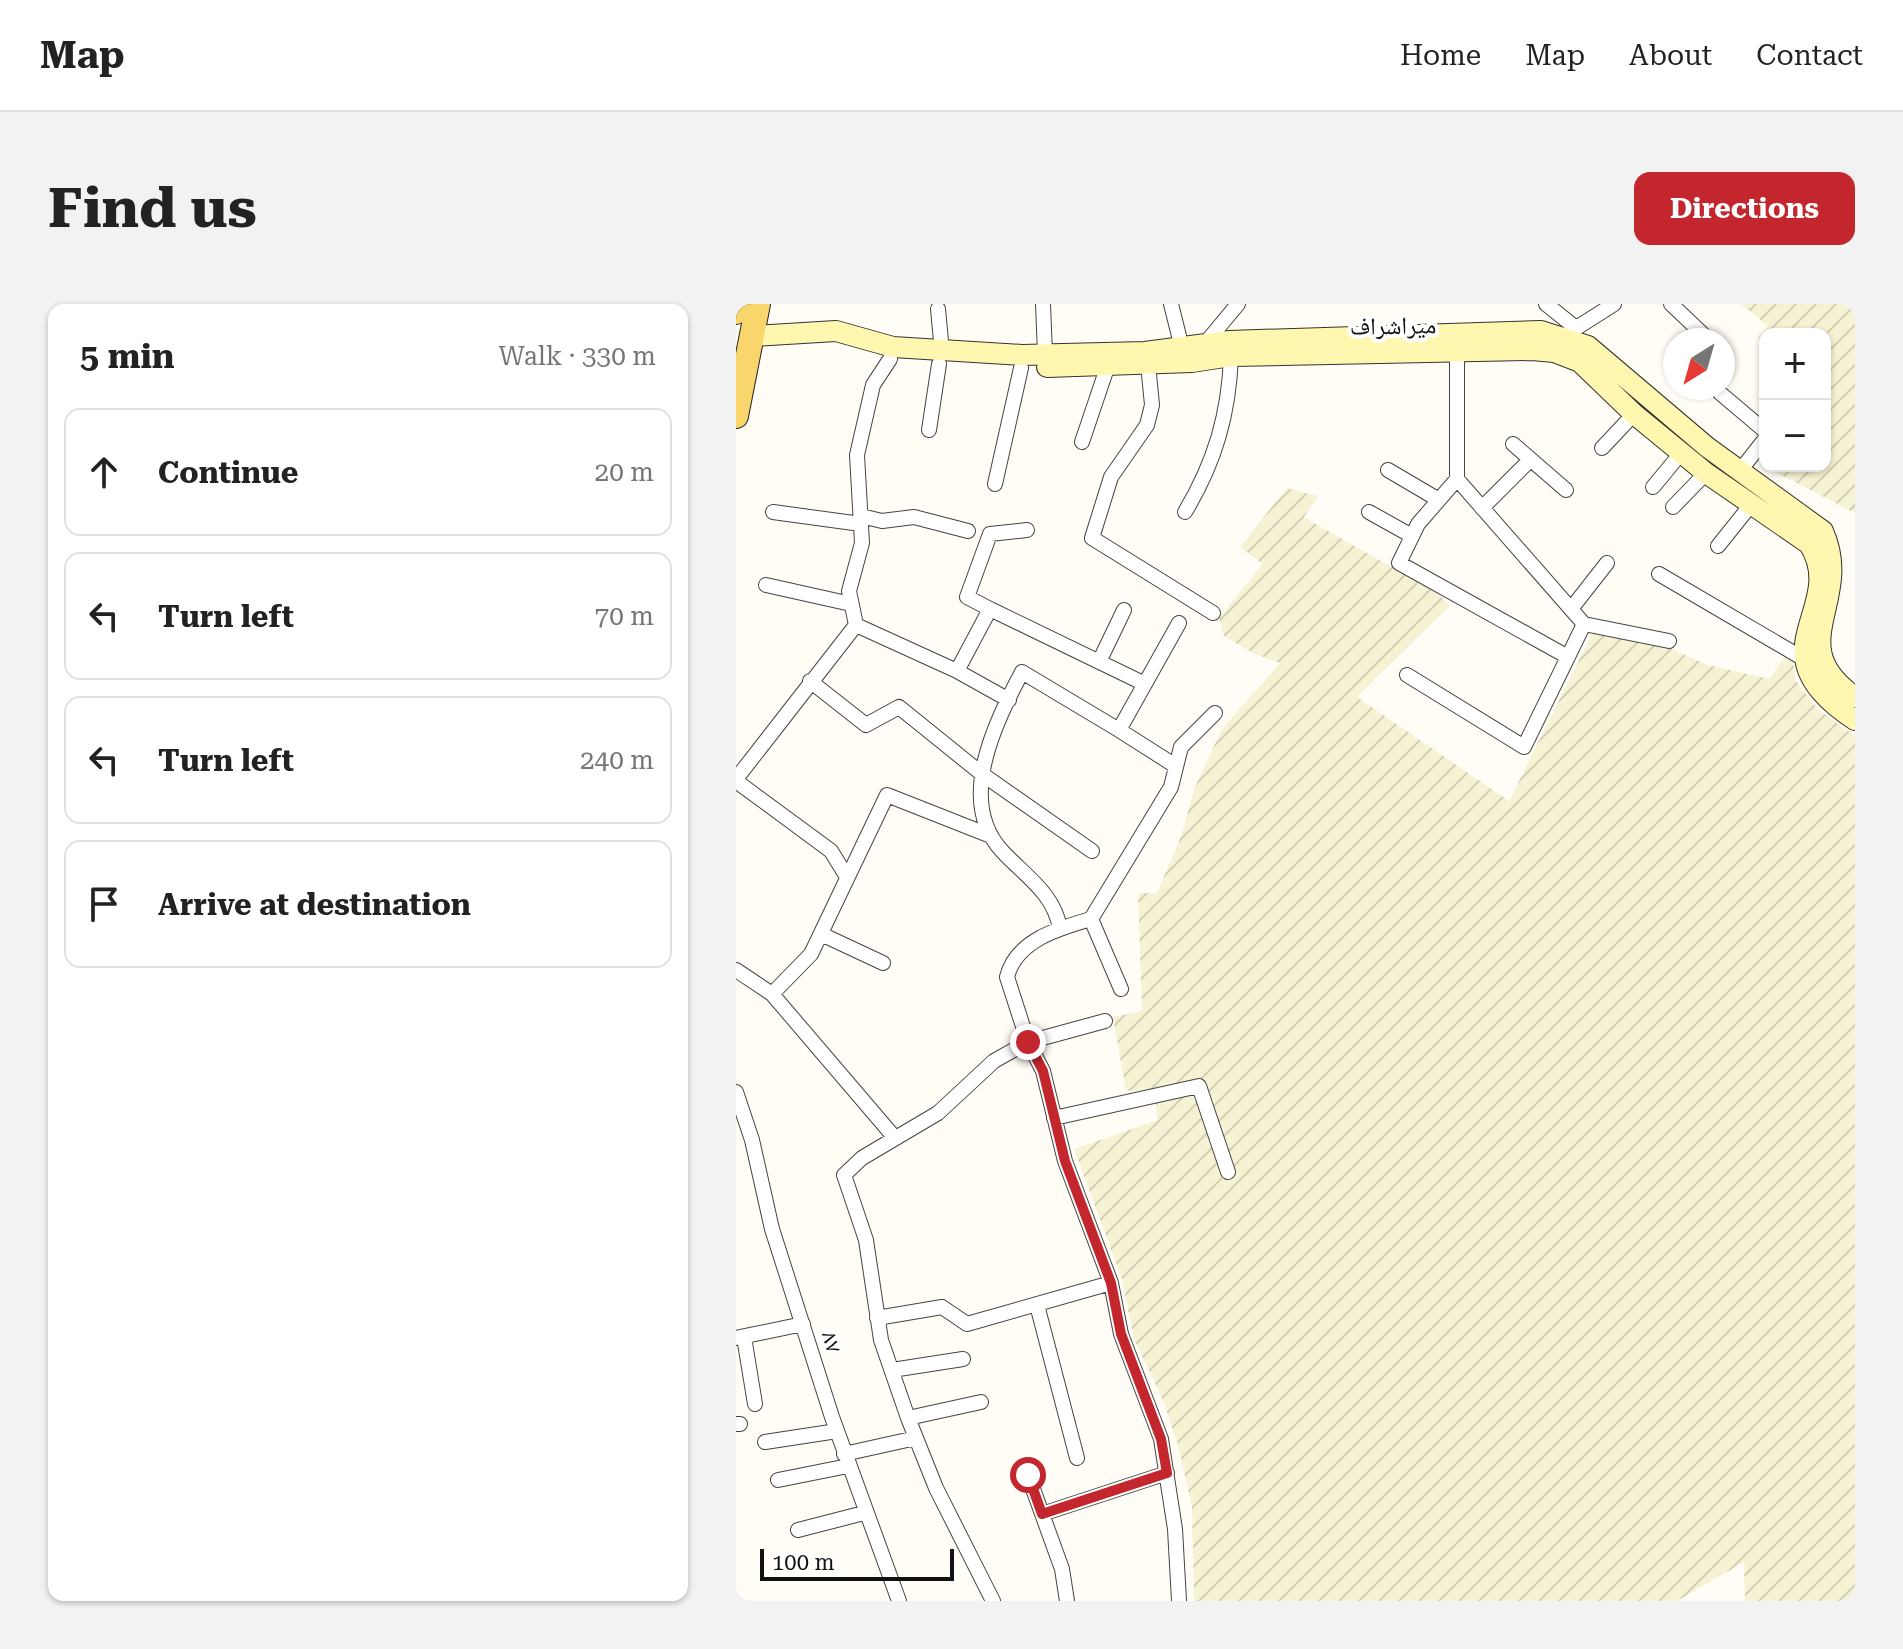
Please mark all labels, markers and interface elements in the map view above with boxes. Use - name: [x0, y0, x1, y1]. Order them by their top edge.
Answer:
- text: Map: [40, 33, 125, 77]
- text: Home: [1400, 39, 1481, 72]
- text: Map: [1525, 39, 1585, 72]
- text: About: [1629, 39, 1712, 72]
- text: Contact: [1756, 39, 1863, 72]
- button: Directions: [1634, 172, 1855, 245]
- text: Find us: [48, 175, 257, 241]
- street label: میراشراف: [1349, 311, 1437, 341]
- north arrow: [1663, 328, 1735, 400]
- map controls: [1759, 328, 1831, 472]
- button: +: [1759, 328, 1831, 400]
- text: 5 min: [80, 336, 175, 376]
- text: Walk · 330 m: [498, 341, 656, 371]
- button: −: [1759, 400, 1831, 472]
- icon: ahead: [82, 450, 126, 494]
- text: Continue: [158, 455, 298, 490]
- text: 20 m: [595, 457, 654, 487]
- icon: left: [82, 594, 126, 638]
- text: Turn left: [158, 599, 294, 634]
- text: 70 m: [595, 601, 654, 631]
- icon: left: [82, 738, 126, 782]
- text: Turn left: [158, 743, 294, 778]
- text: 240 m: [580, 745, 654, 775]
- icon: arrive: [82, 882, 126, 926]
- text: Arrive at destination: [158, 887, 471, 922]
- route end: [1010, 1024, 1046, 1060]
- street label: ۸۷: [815, 1328, 849, 1357]
- route start: [1010, 1457, 1046, 1493]
- scale bar: [760, 1545, 954, 1581]
- text: 100 m: [772, 1550, 835, 1575]

